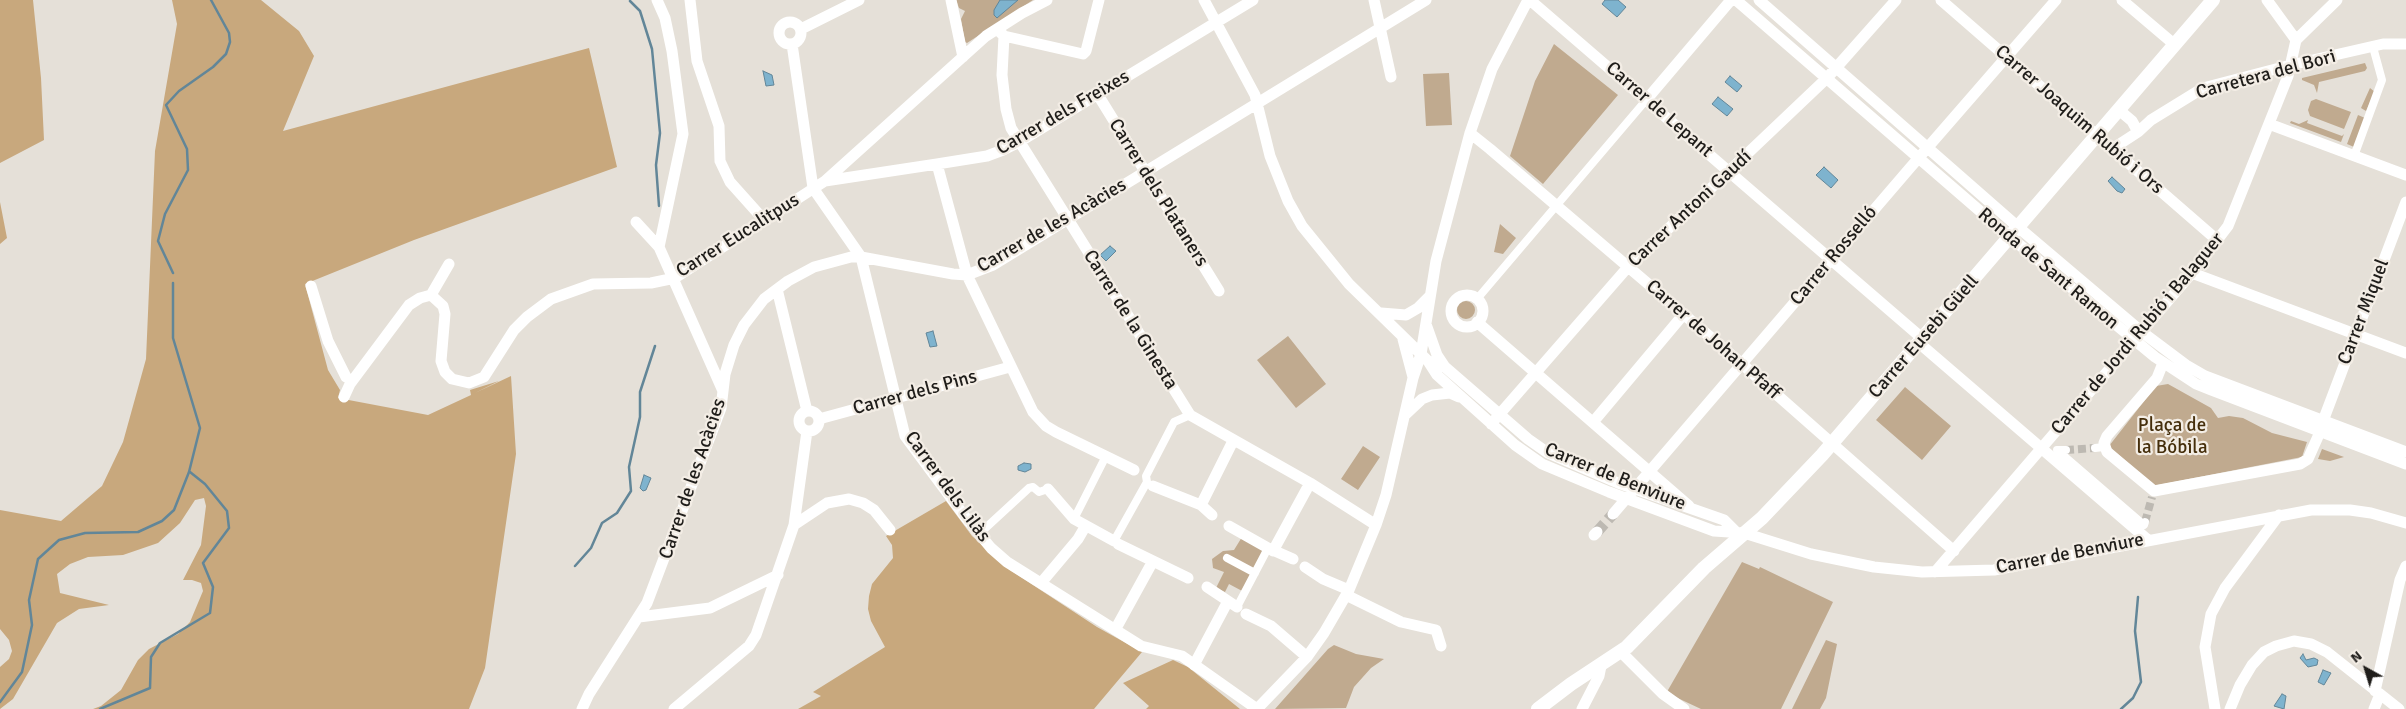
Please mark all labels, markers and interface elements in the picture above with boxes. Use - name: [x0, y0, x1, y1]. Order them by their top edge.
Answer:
- street label: Carrer Joaquim Rubió i Ors: [1990, 41, 2168, 199]
- street label: Carretera del Bori: [2194, 45, 2338, 105]
- street label: Carrer de Lepant: [1601, 57, 1717, 163]
- street label: Carrer dels Freixes: [992, 66, 1134, 160]
- street label: Carrer dels Plataners: [1103, 115, 1213, 271]
- street label: Carrer Antoni Gaudí: [1623, 146, 1757, 272]
- street label: Carrer de les Acàcies: [973, 174, 1131, 278]
- street label: Carrer Eucalitpus: [672, 189, 804, 283]
- street label: Carrer Rosselló: [1786, 202, 1882, 310]
- street label: Ronda de Sant Ramon: [1973, 203, 2123, 335]
- street label: Carrer de Jordi Rubió i Balaguer: [2047, 228, 2229, 440]
- street label: Carrer de la Ginesta: [1078, 246, 1182, 394]
- street label: Carrer Miquel: [2333, 256, 2395, 368]
- street label: Carrer Eusebi Güell: [1864, 271, 1984, 403]
- street label: Carrer de Johan Pfaff: [1641, 275, 1785, 405]
- street label: Carrer dels Pins: [850, 365, 980, 421]
- street label: Carrer de les Acàcies: [655, 396, 731, 562]
- park label: Plaça de la Bóbila: [2136, 415, 2208, 459]
- street label: Carrer dels Lilàs: [899, 427, 995, 547]
- street label: Carrer de Benviure: [1541, 438, 1689, 516]
- street label: Carrer de Benviure: [1994, 528, 2146, 580]
- north arrow: [2341, 644, 2391, 694]
- text: N: [2347, 647, 2365, 667]

